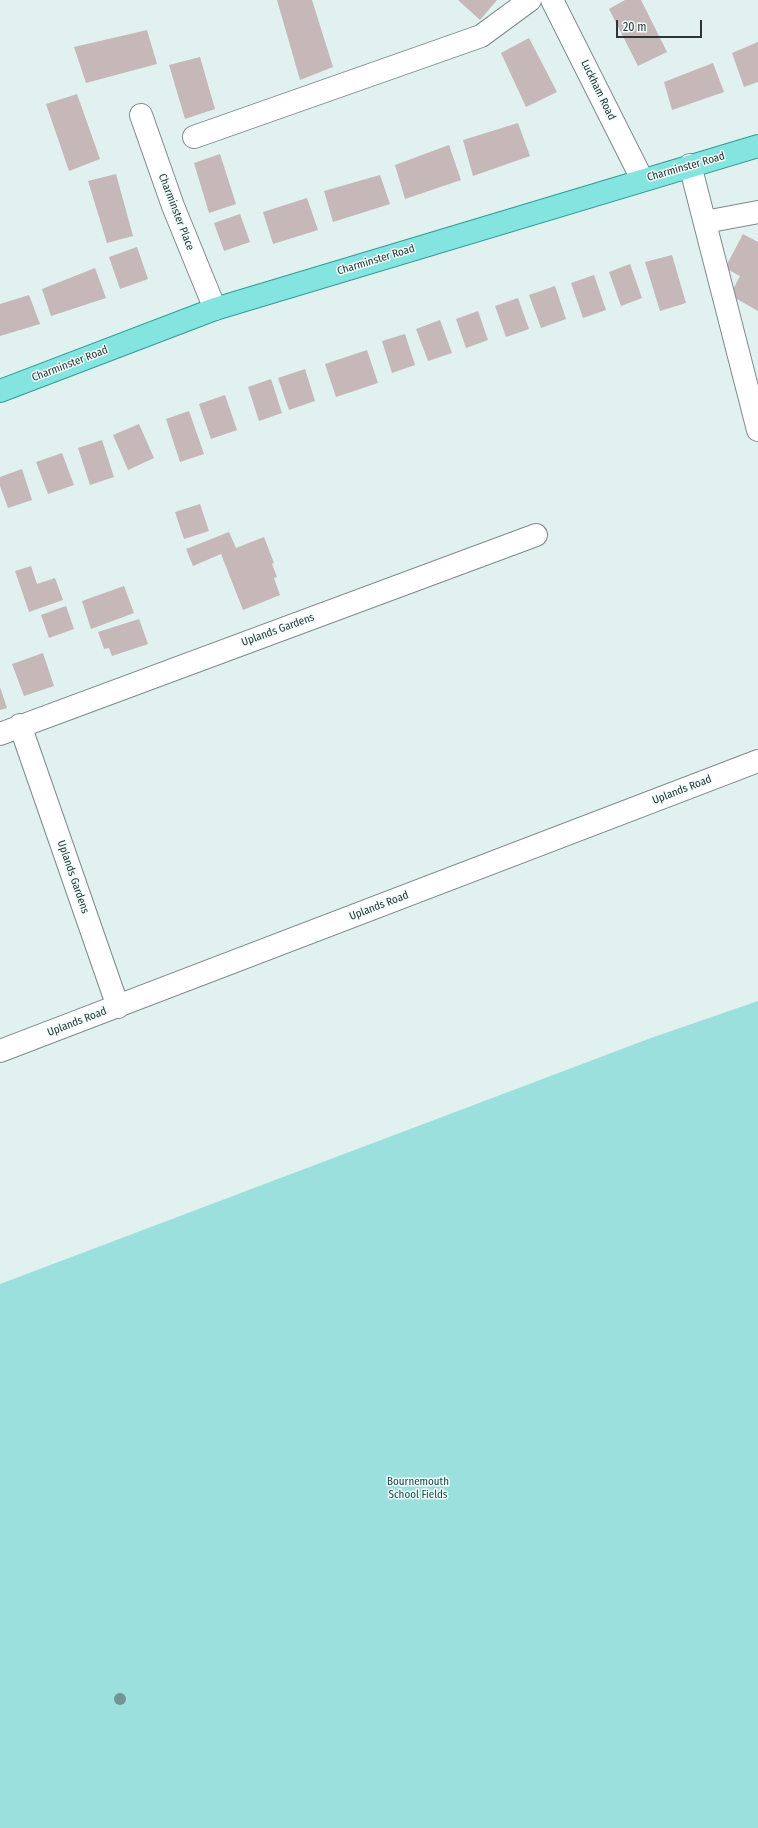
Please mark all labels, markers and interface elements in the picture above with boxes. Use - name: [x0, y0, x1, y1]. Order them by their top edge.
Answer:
- scale bar: [618, 12, 704, 38]
- text: 20 m: [623, 20, 647, 34]
- street label: Luckham Road: [578, 58, 618, 122]
- street label: Charminster Road: [646, 150, 726, 184]
- street label: Charminster Place: [155, 172, 197, 252]
- street label: Charminster Road: [336, 242, 416, 278]
- street label: Charminster Road: [30, 343, 110, 385]
- street label: Uplands Gardens: [240, 611, 316, 649]
- street label: Uplands Road: [651, 773, 713, 807]
- street label: Uplands Gardens: [54, 839, 92, 915]
- street label: Uplands Road: [348, 889, 410, 923]
- street label: Uplands Road: [46, 1005, 108, 1039]
- park label: Bournemouth School Fields: [387, 1475, 449, 1501]

